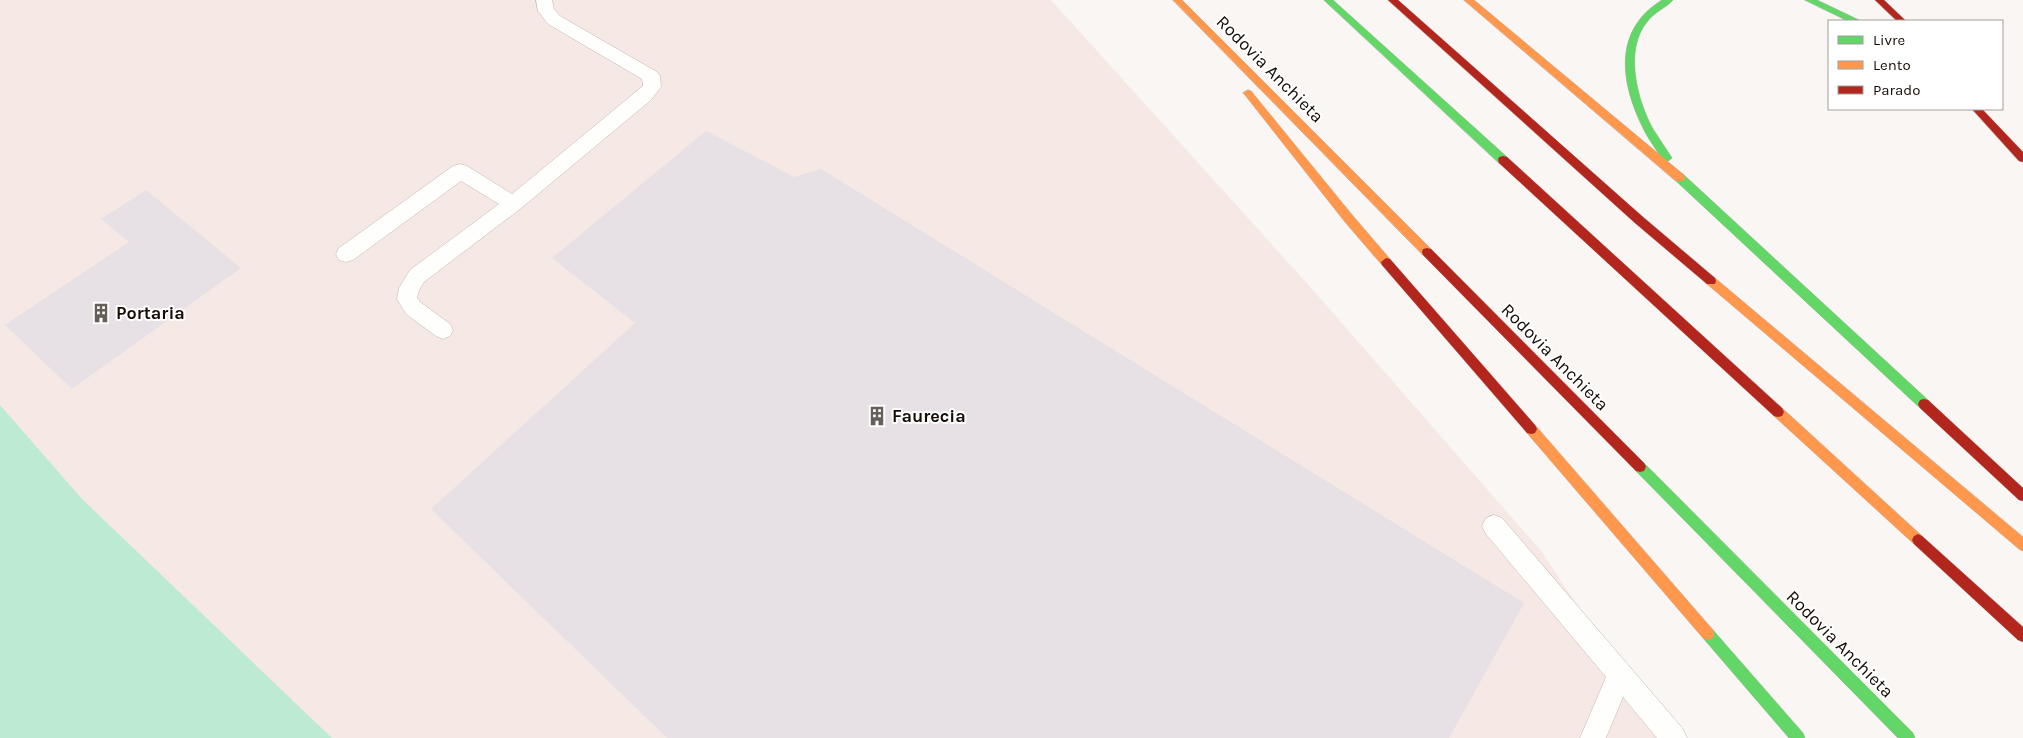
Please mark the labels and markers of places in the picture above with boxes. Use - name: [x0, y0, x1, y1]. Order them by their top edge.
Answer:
- building icon: Portaria: [90, 302, 112, 324]
- place label: Portaria: [116, 302, 185, 324]
- building icon: Faurecia: [866, 405, 888, 427]
- place label: Faurecia: [892, 405, 966, 427]

